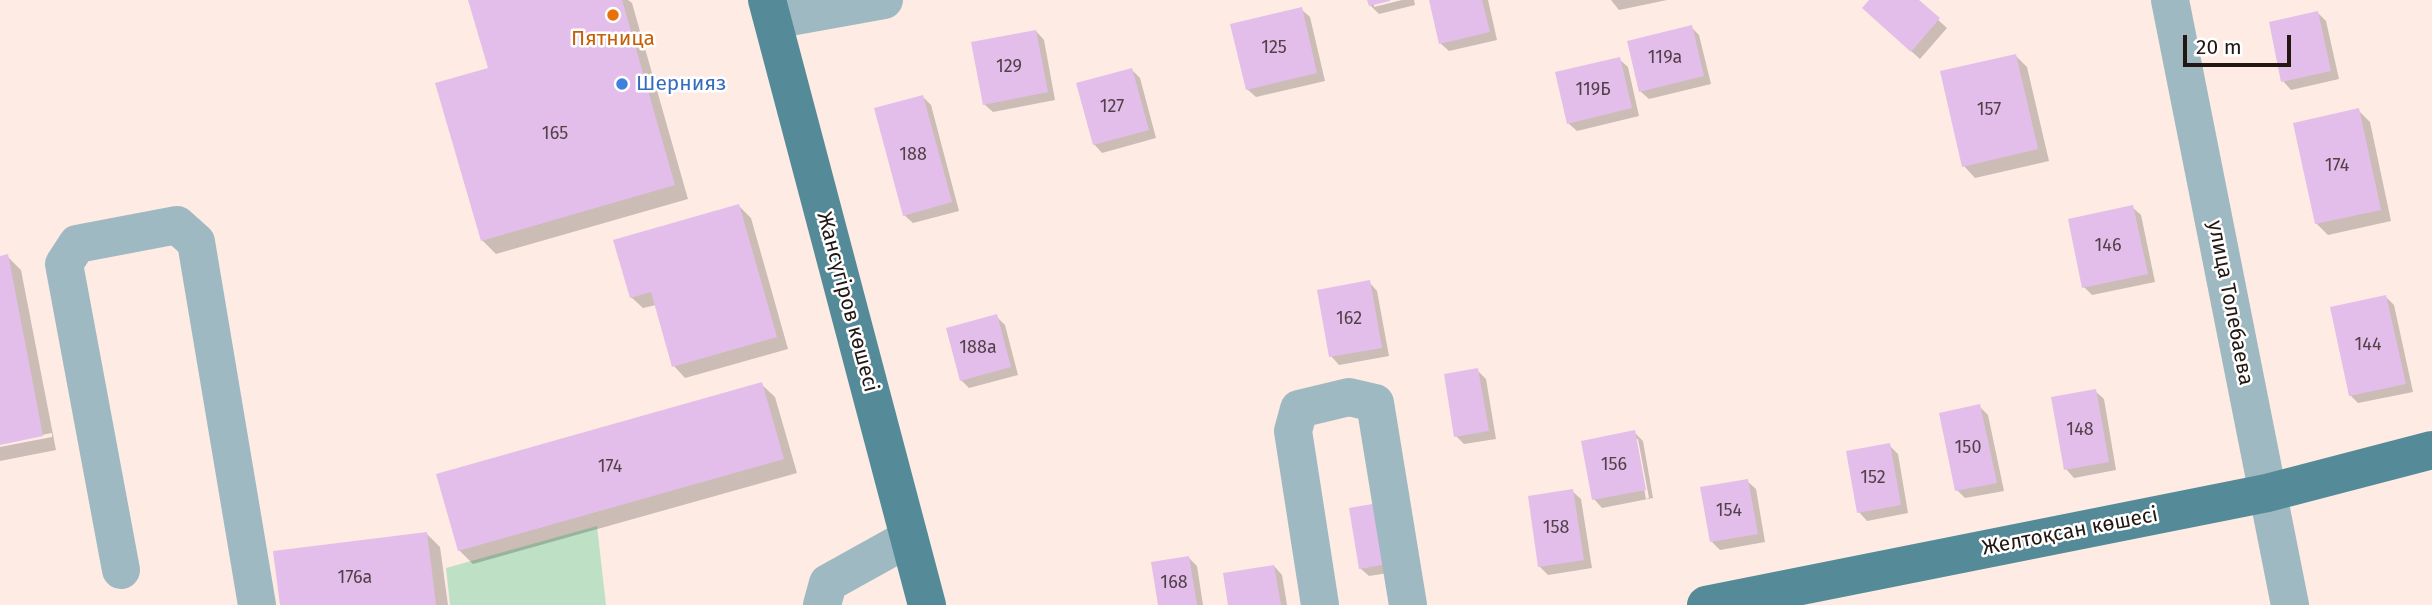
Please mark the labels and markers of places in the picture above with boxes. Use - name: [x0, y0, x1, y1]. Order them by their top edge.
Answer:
- marker: Пятница: [605, 7, 621, 23]
- place label: Пятница: [571, 26, 655, 52]
- place label: Шернияз: [636, 71, 726, 97]
- marker: Шернияз: [614, 76, 630, 92]

